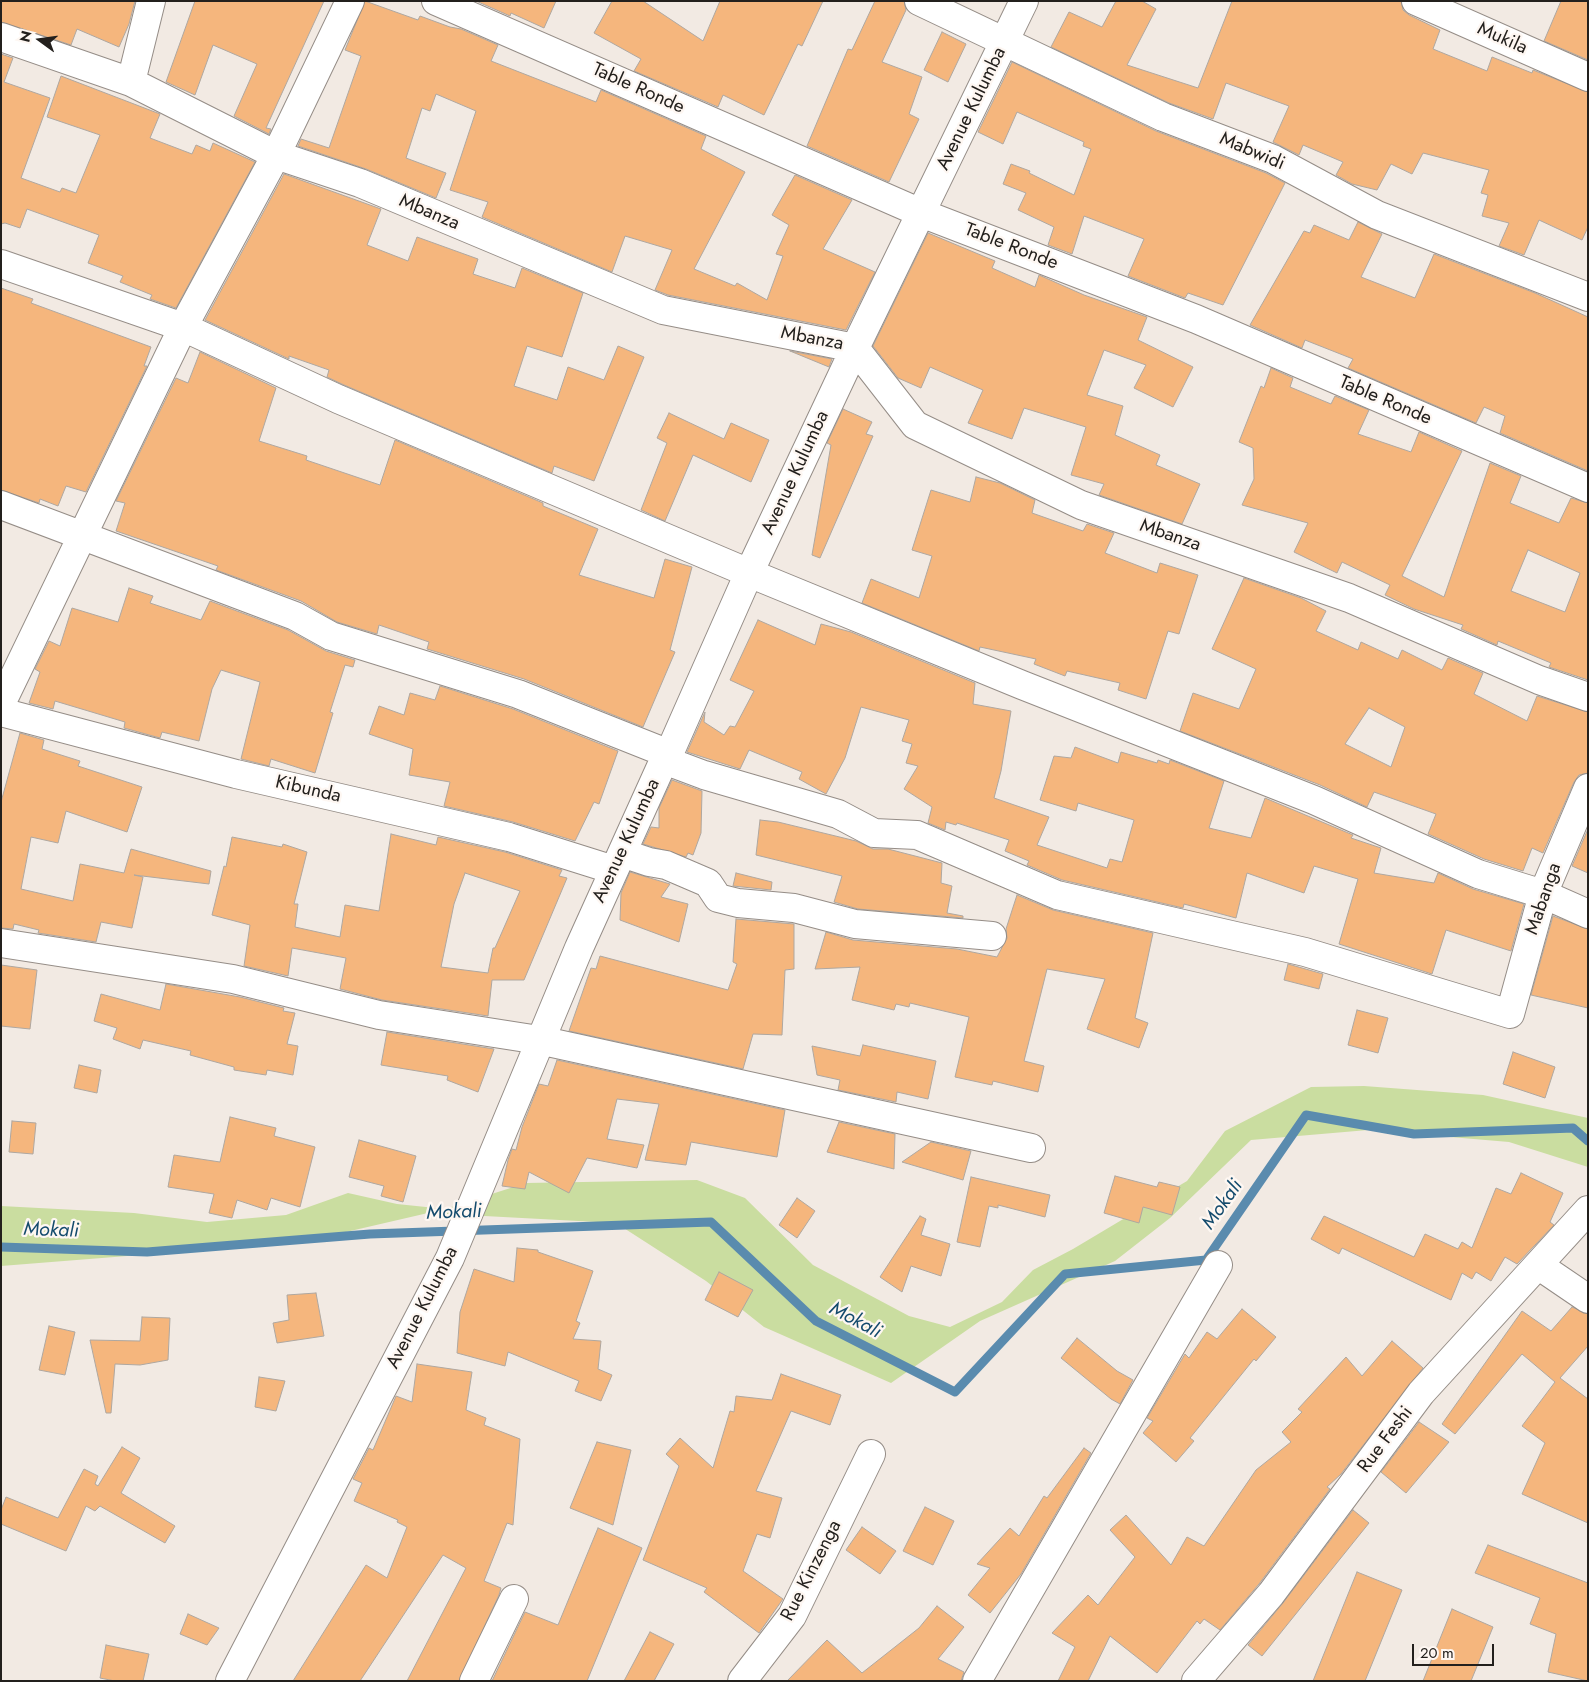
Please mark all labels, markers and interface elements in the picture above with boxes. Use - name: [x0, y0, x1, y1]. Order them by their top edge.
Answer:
- north arrow: [15, 15, 65, 65]
- street label: Mukila: [1474, 18, 1530, 60]
- text: N: [14, 29, 36, 44]
- street label: Avenue Kulumba: [932, 44, 1012, 174]
- street label: Table Ronde: [588, 59, 688, 119]
- street label: Mabwidi: [1216, 128, 1288, 176]
- street label: Mbanza: [395, 190, 463, 236]
- street label: Table Ronde: [961, 219, 1061, 275]
- street label: Mbanza: [779, 322, 845, 356]
- street label: Table Ronde: [1335, 371, 1435, 431]
- street label: Avenue Kulumba: [757, 407, 835, 539]
- street label: Mbanza: [1136, 515, 1204, 557]
- street label: Kibunda: [273, 771, 343, 809]
- street label: Avenue Kulumba: [588, 775, 666, 907]
- street label: Mabanga: [1521, 860, 1567, 938]
- water label: Mokali: [1197, 1175, 1249, 1235]
- water label: Mokali: [426, 1200, 482, 1226]
- water label: Mokali: [23, 1218, 79, 1244]
- street label: Avenue Kulumba: [382, 1243, 464, 1373]
- water label: Mokali: [825, 1297, 885, 1345]
- street label: Rue Feshi: [1354, 1402, 1418, 1478]
- street label: Rue Kinzenga: [777, 1517, 847, 1625]
- scale bar: [1414, 1634, 1496, 1666]
- text: 20 m: [1420, 1642, 1454, 1664]

